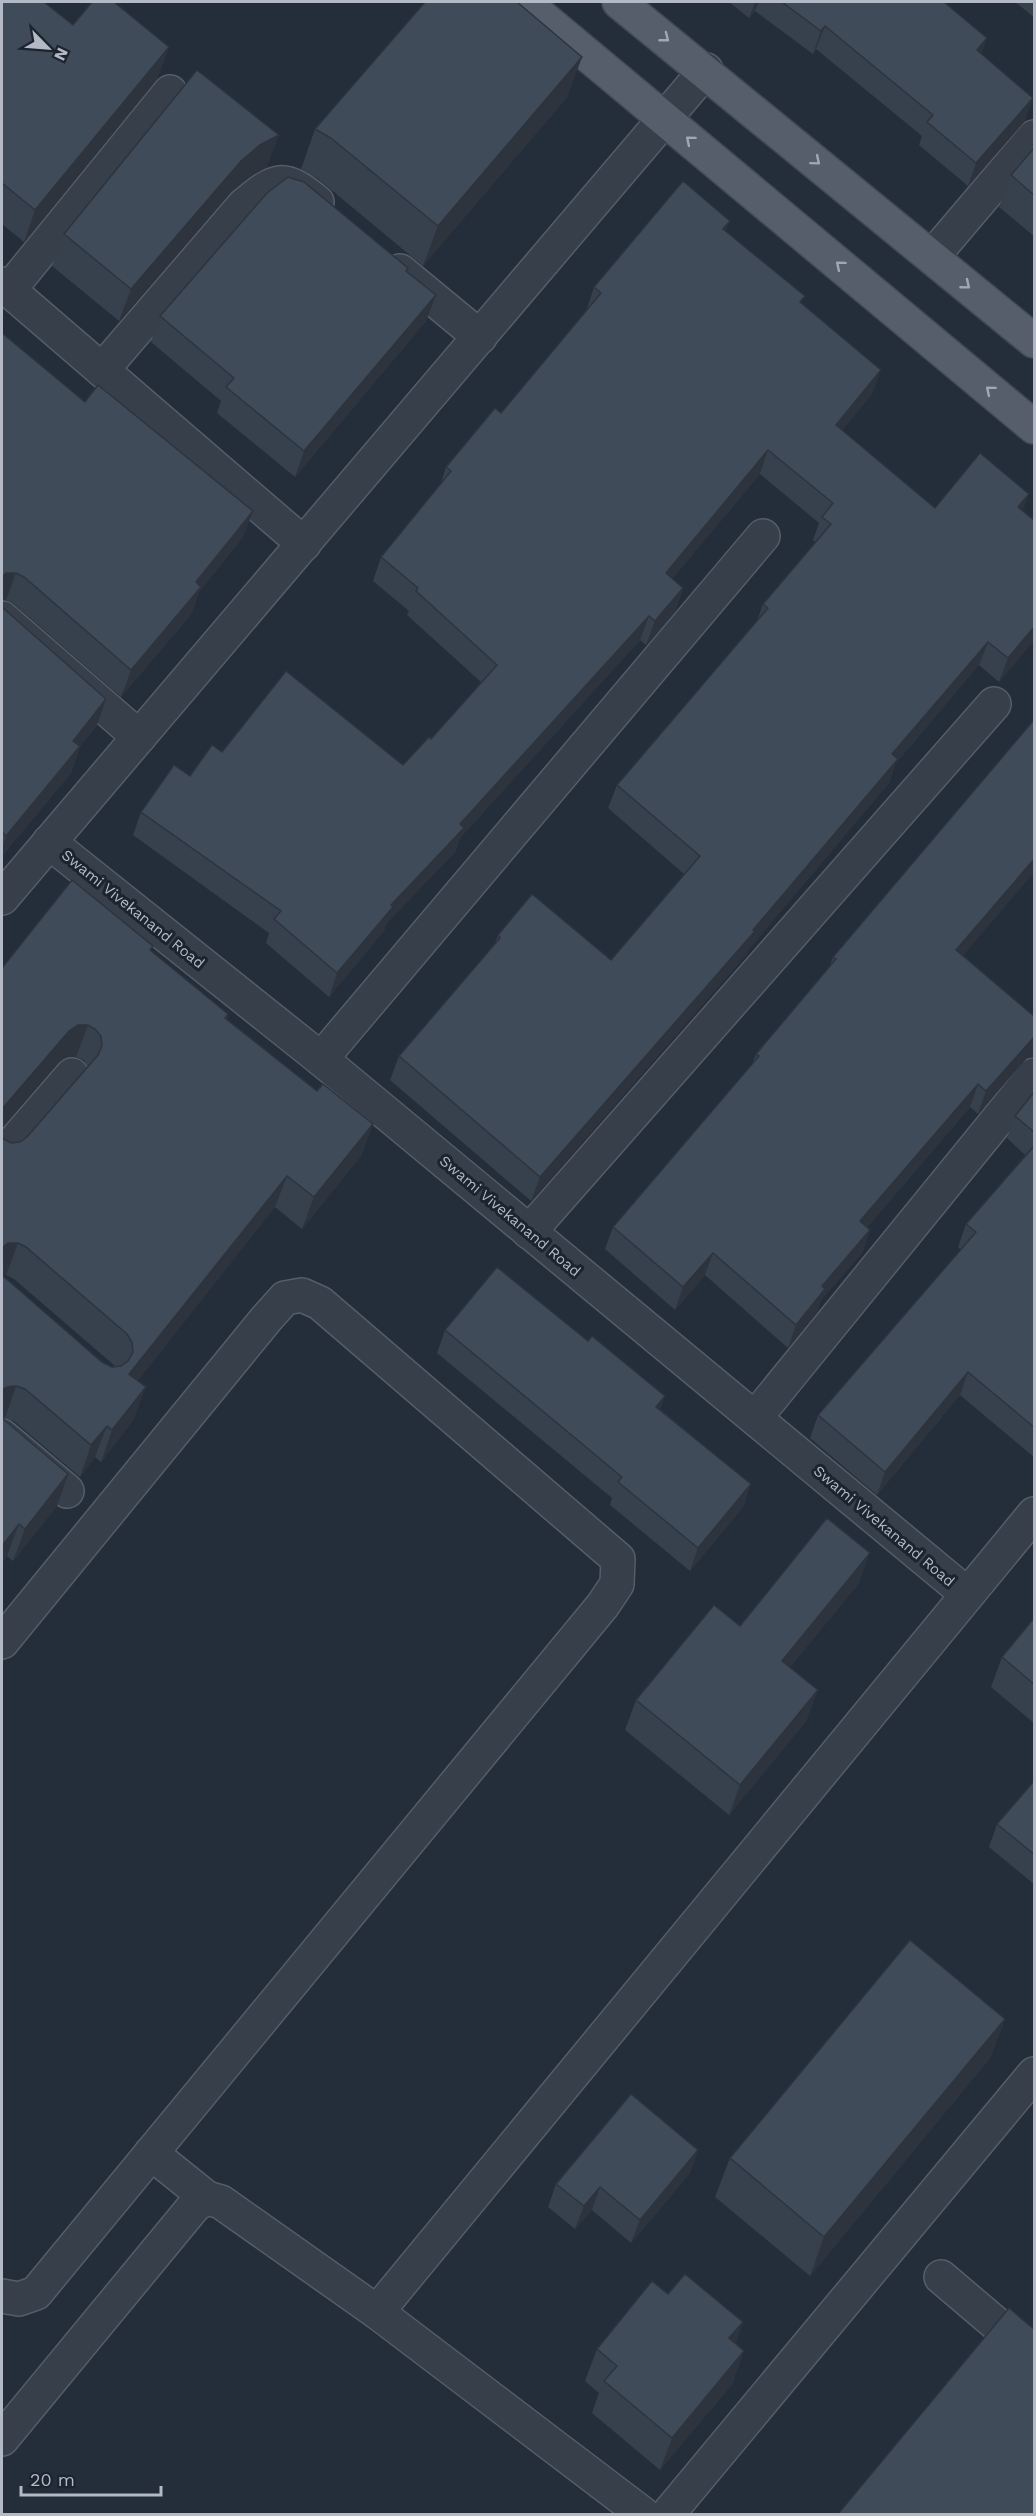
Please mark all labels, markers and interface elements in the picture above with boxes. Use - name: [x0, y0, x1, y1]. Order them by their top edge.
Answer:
- north arrow: [18, 18, 78, 78]
- one-way arrow: [658, 30, 669, 41]
- text: N: [50, 45, 72, 64]
- one-way arrow: [686, 136, 697, 147]
- one-way arrow: [809, 154, 820, 165]
- one-way arrow: [836, 261, 847, 272]
- one-way arrow: [959, 278, 970, 289]
- one-way arrow: [986, 386, 997, 397]
- street label: Swami Vivekanand Road: [58, 846, 208, 972]
- street label: Swami Vivekanand Road: [436, 1152, 584, 1280]
- street label: Swami Vivekanand Road: [810, 1462, 958, 1590]
- scale bar: [21, 2459, 160, 2497]
- text: 20 m: [30, 2469, 75, 2490]

